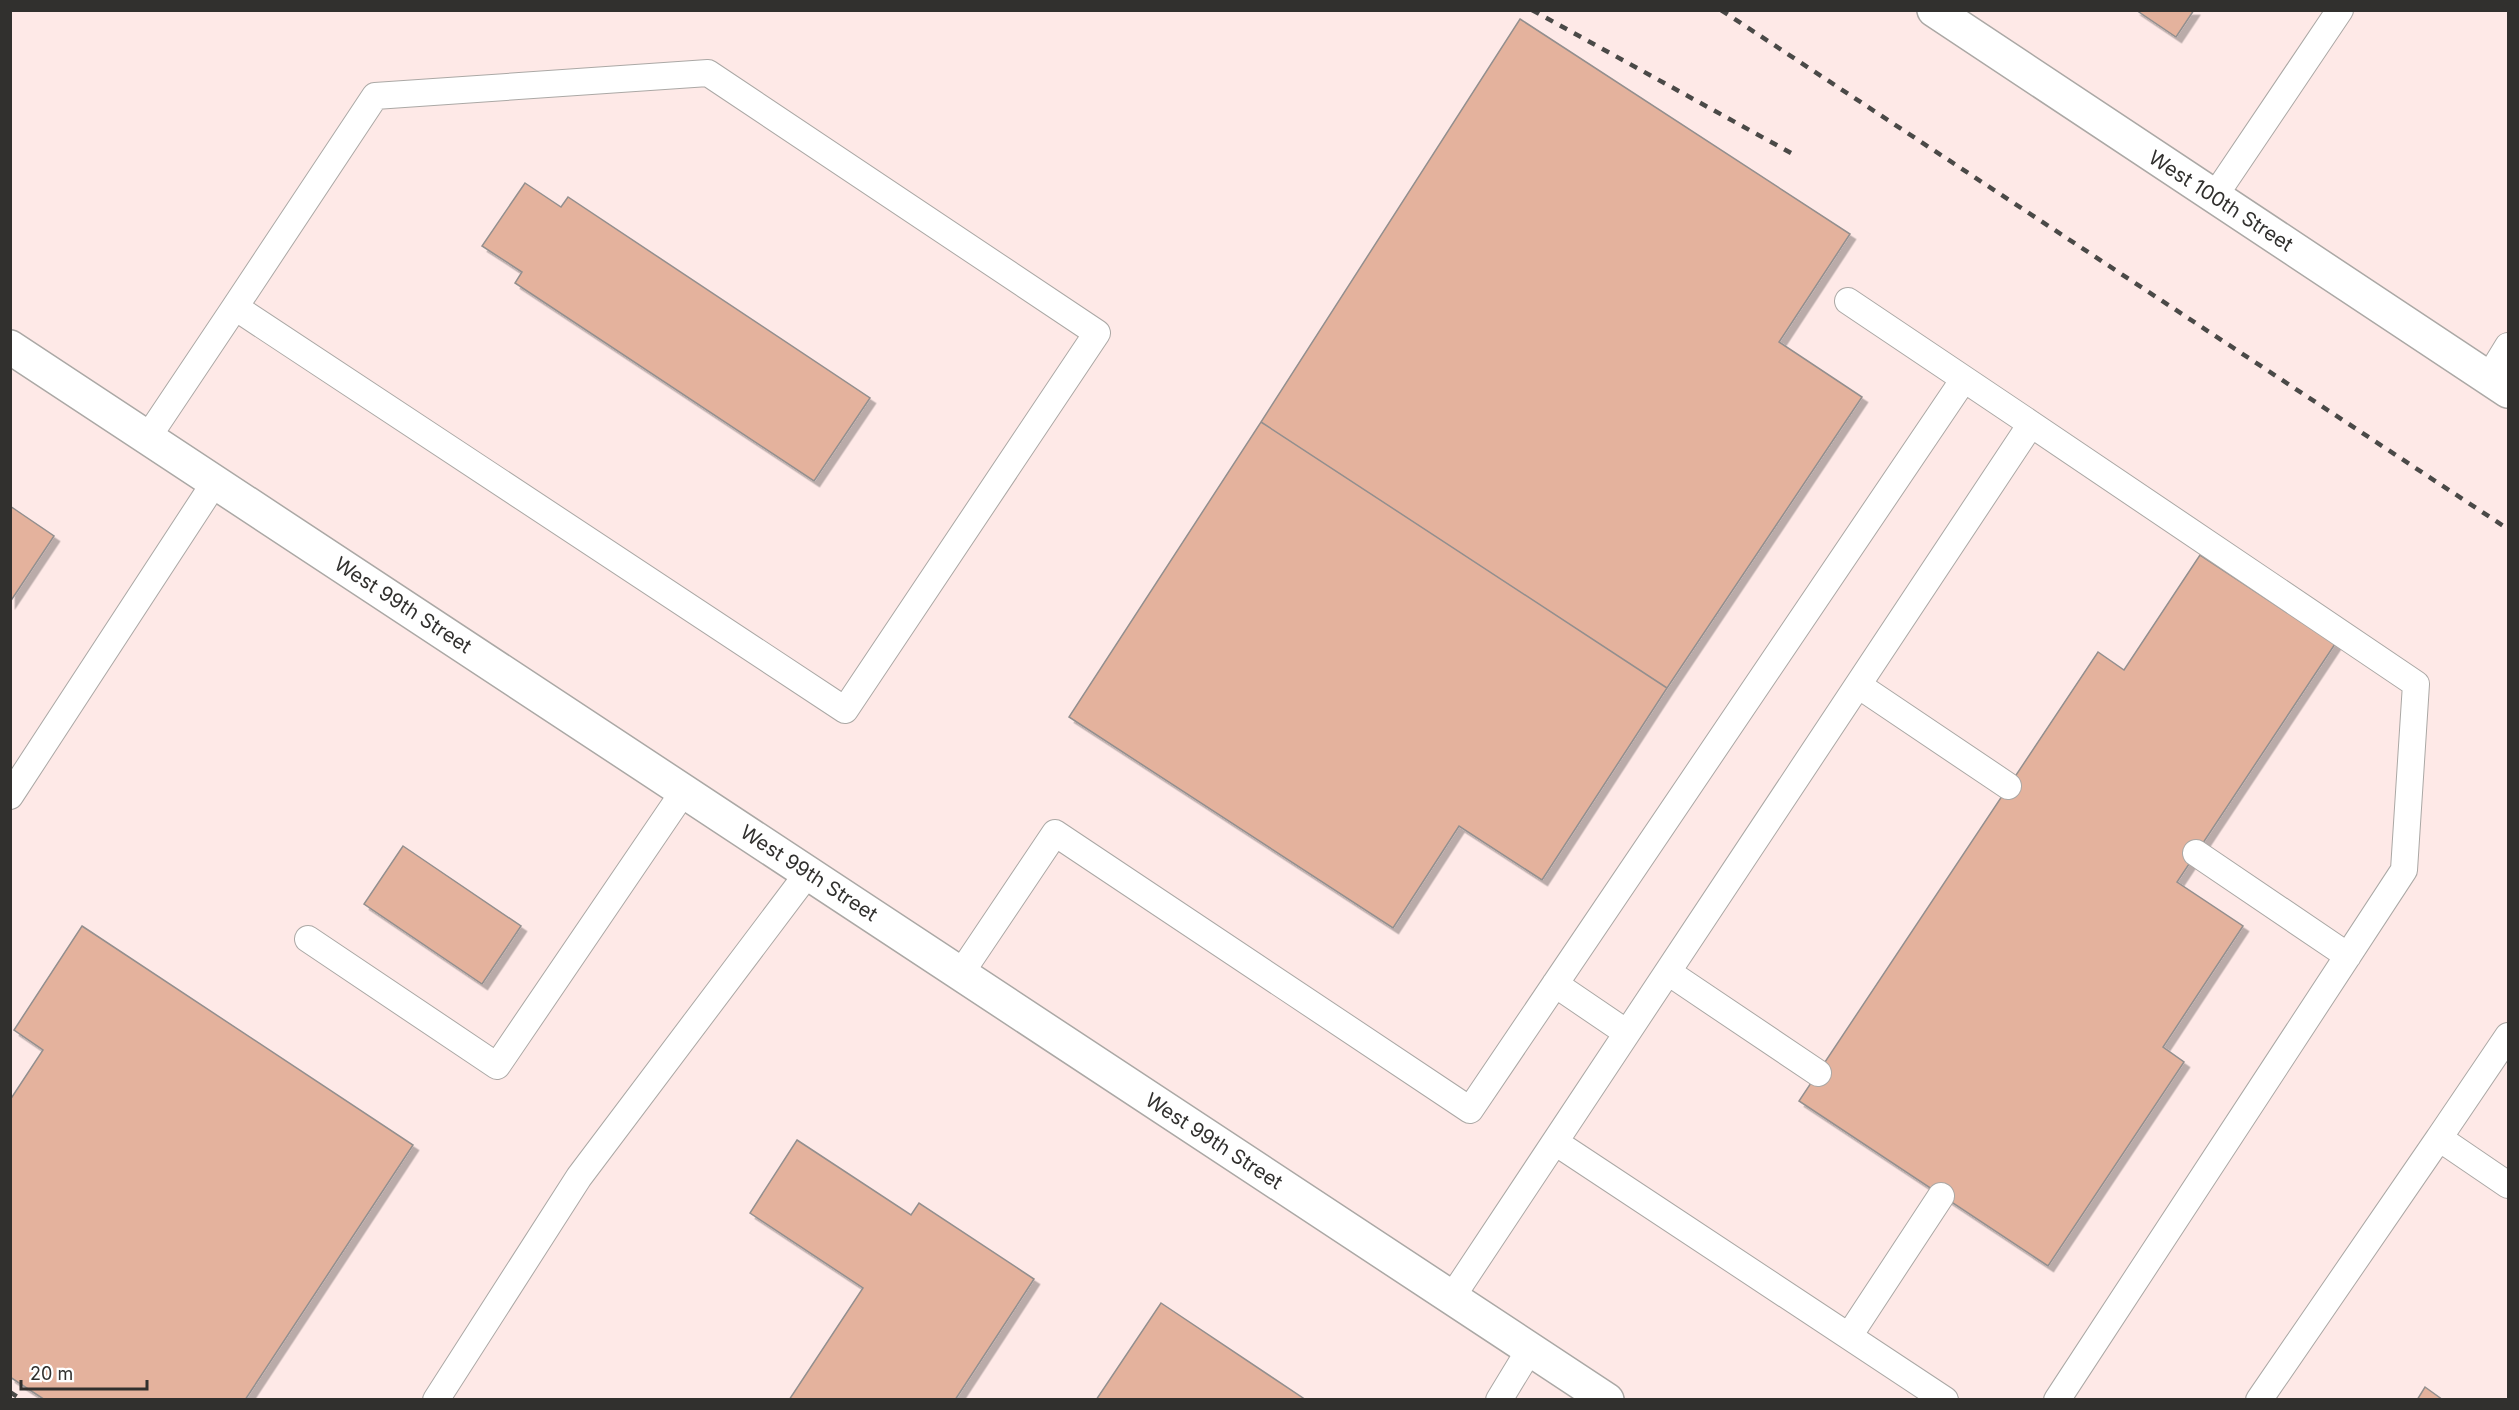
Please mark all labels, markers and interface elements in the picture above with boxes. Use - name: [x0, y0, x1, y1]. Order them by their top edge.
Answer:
- street label: West 100th Street: [2144, 145, 2298, 257]
- street label: West 99th Street: [330, 552, 476, 659]
- street label: West 99th Street: [736, 820, 882, 927]
- street label: West 99th Street: [1141, 1088, 1287, 1195]
- scale bar: [21, 1353, 147, 1391]
- text: 20 m: [30, 1363, 73, 1384]

